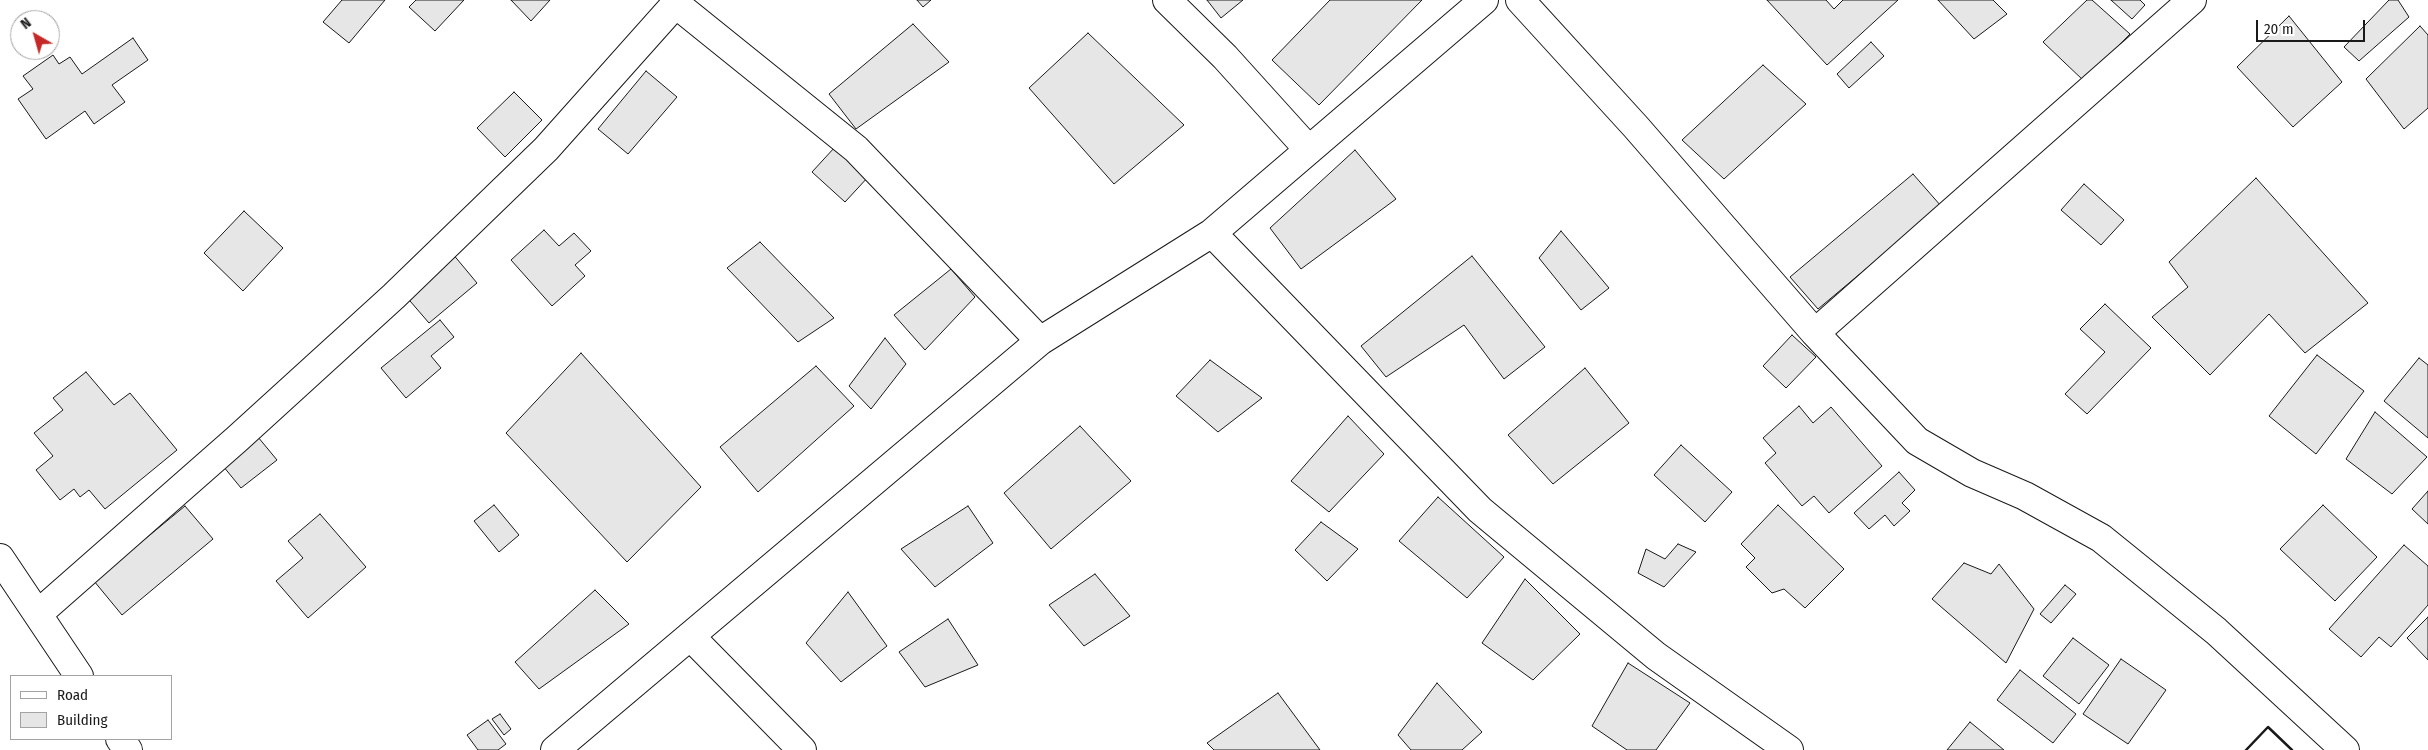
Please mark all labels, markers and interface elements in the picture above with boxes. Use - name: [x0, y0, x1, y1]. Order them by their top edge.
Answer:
- north arrow: [10, 10, 60, 60]
- scale bar: [2258, 10, 2367, 42]
- text: N: [18, 14, 35, 33]
- text: 20 m: [2264, 20, 2294, 38]
- legend: [10, 675, 172, 740]
- text: Road: [57, 686, 88, 704]
- text: Building: [57, 711, 108, 729]

